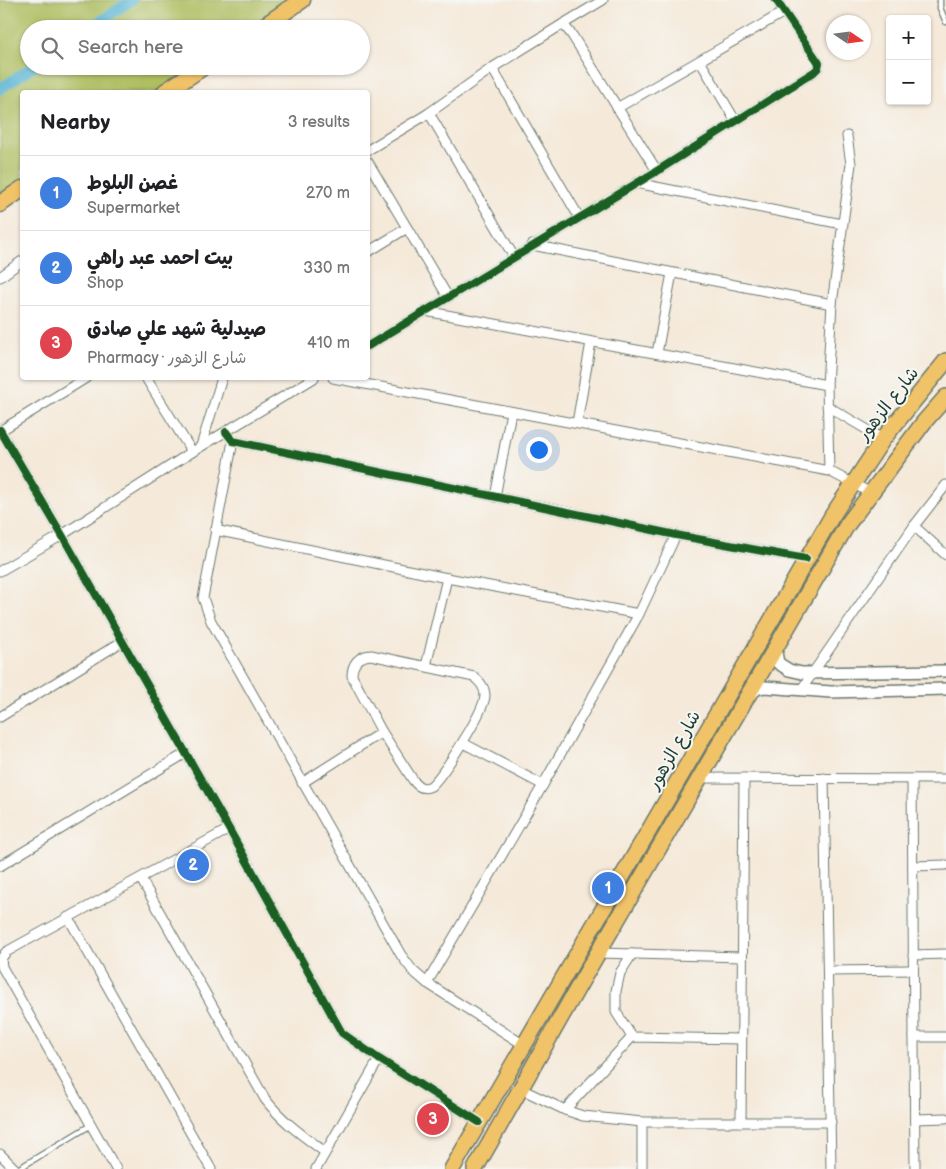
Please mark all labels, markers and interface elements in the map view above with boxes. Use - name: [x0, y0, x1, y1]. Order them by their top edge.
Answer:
- north arrow: [826, 15, 871, 60]
- map controls: [886, 15, 931, 105]
- button: +: [886, 15, 931, 60]
- search box: [20, 20, 370, 75]
- icon: search: [38, 34, 66, 62]
- text: Search here: [78, 36, 183, 59]
- button: −: [886, 60, 931, 105]
- text: Nearby: [40, 110, 110, 135]
- text: 3 results: [288, 113, 350, 132]
- text: غصن البلوط: [87, 172, 178, 195]
- text: 1: [53, 184, 59, 203]
- text: 270 m: [306, 184, 350, 203]
- text: Supermarket: [87, 199, 180, 218]
- text: بيت احمد عبد راهي: [87, 247, 233, 270]
- text: 2: [51, 259, 61, 278]
- text: 330 m: [303, 259, 350, 278]
- text: Shop: [87, 274, 124, 293]
- text: صيدلية شهد علي صادق: [87, 318, 266, 341]
- text: 3: [51, 334, 61, 353]
- text: 410 m: [307, 334, 350, 353]
- text: Pharmacy · شارع الزهور: [87, 349, 246, 368]
- street label: شارع الزهور: [852, 363, 924, 447]
- your location: [526, 437, 552, 463]
- street label: شارع الزهور: [642, 707, 706, 795]
- pin: 2: [177, 846, 209, 884]
- pin: 1: [592, 869, 624, 907]
- pin: 3: [417, 1100, 449, 1138]

